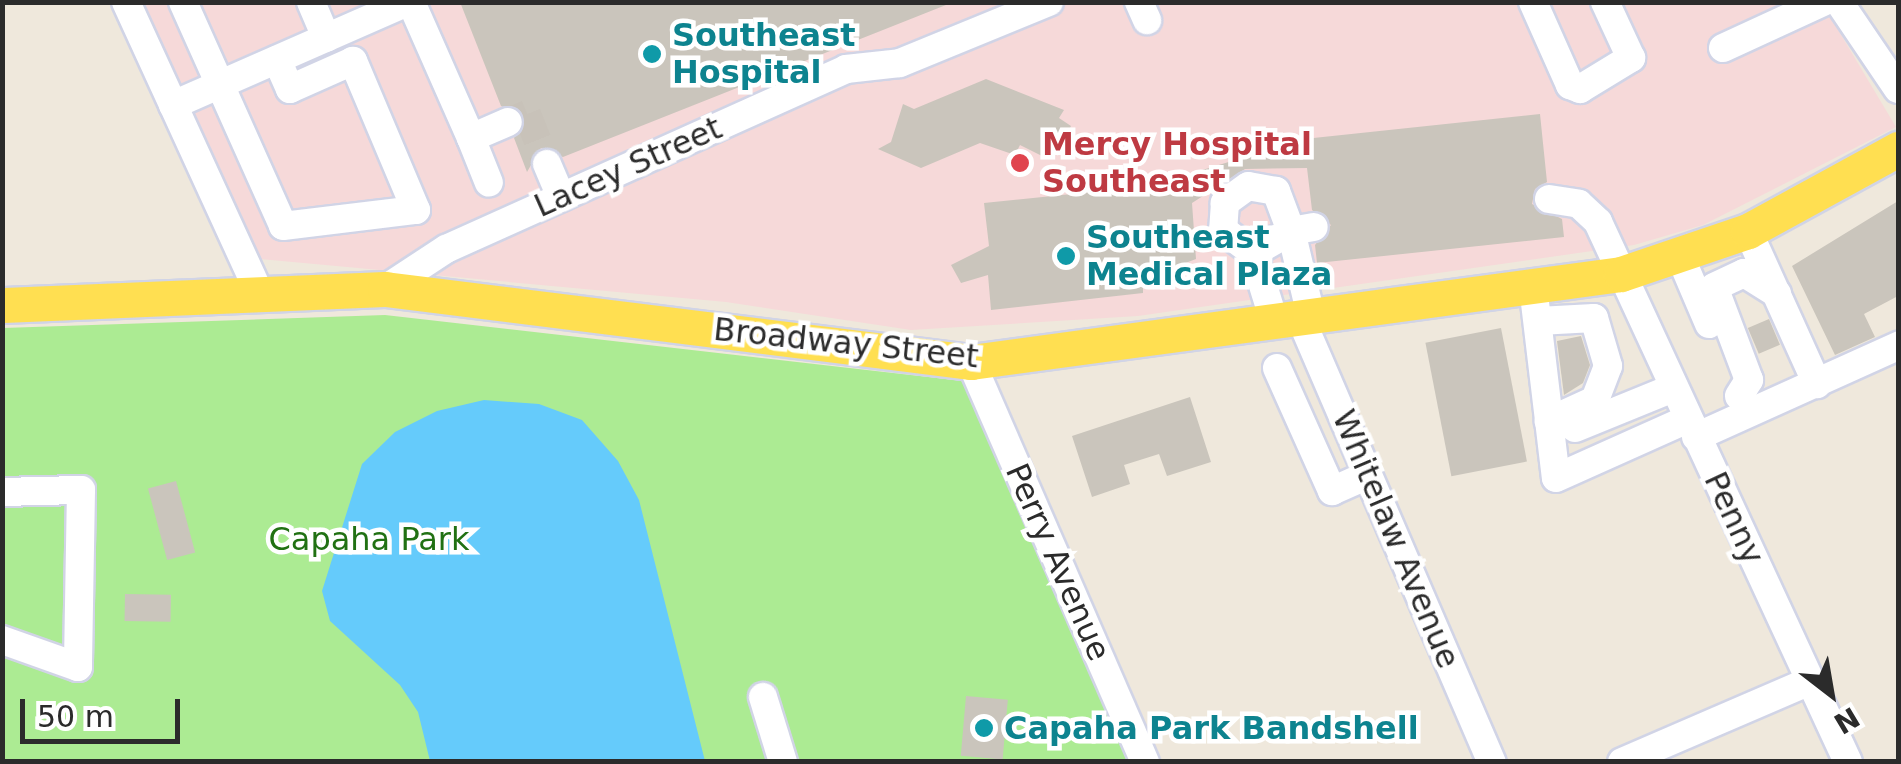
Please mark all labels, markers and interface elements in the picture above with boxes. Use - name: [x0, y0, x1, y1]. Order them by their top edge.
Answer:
- place label: Southeast Hospital: [672, 17, 856, 92]
- marker: Southeast Hospital: [641, 43, 663, 65]
- street label: Lacey Street: [528, 109, 728, 225]
- place label: Mercy Hospital Southeast: [1042, 126, 1312, 201]
- marker: Mercy Hospital Southeast: [1007, 150, 1033, 176]
- place label: Southeast Medical Plaza: [1086, 219, 1332, 294]
- marker: Southeast Medical Plaza: [1055, 245, 1077, 267]
- street label: Broadway Street: [712, 310, 980, 376]
- street label: Whitelaw Avenue: [1324, 404, 1468, 674]
- street label: Perry Avenue: [997, 458, 1119, 666]
- street label: Penny: [1696, 466, 1772, 570]
- park label: Capaha Park: [268, 520, 470, 558]
- north arrow: [1781, 644, 1881, 744]
- scale bar: [25, 679, 185, 741]
- text: 50 m: [37, 699, 114, 734]
- text: N: [1828, 700, 1865, 740]
- place label: Capaha Park Bandshell: [1004, 709, 1419, 747]
- marker: Capaha Park Bandshell: [973, 717, 995, 739]

